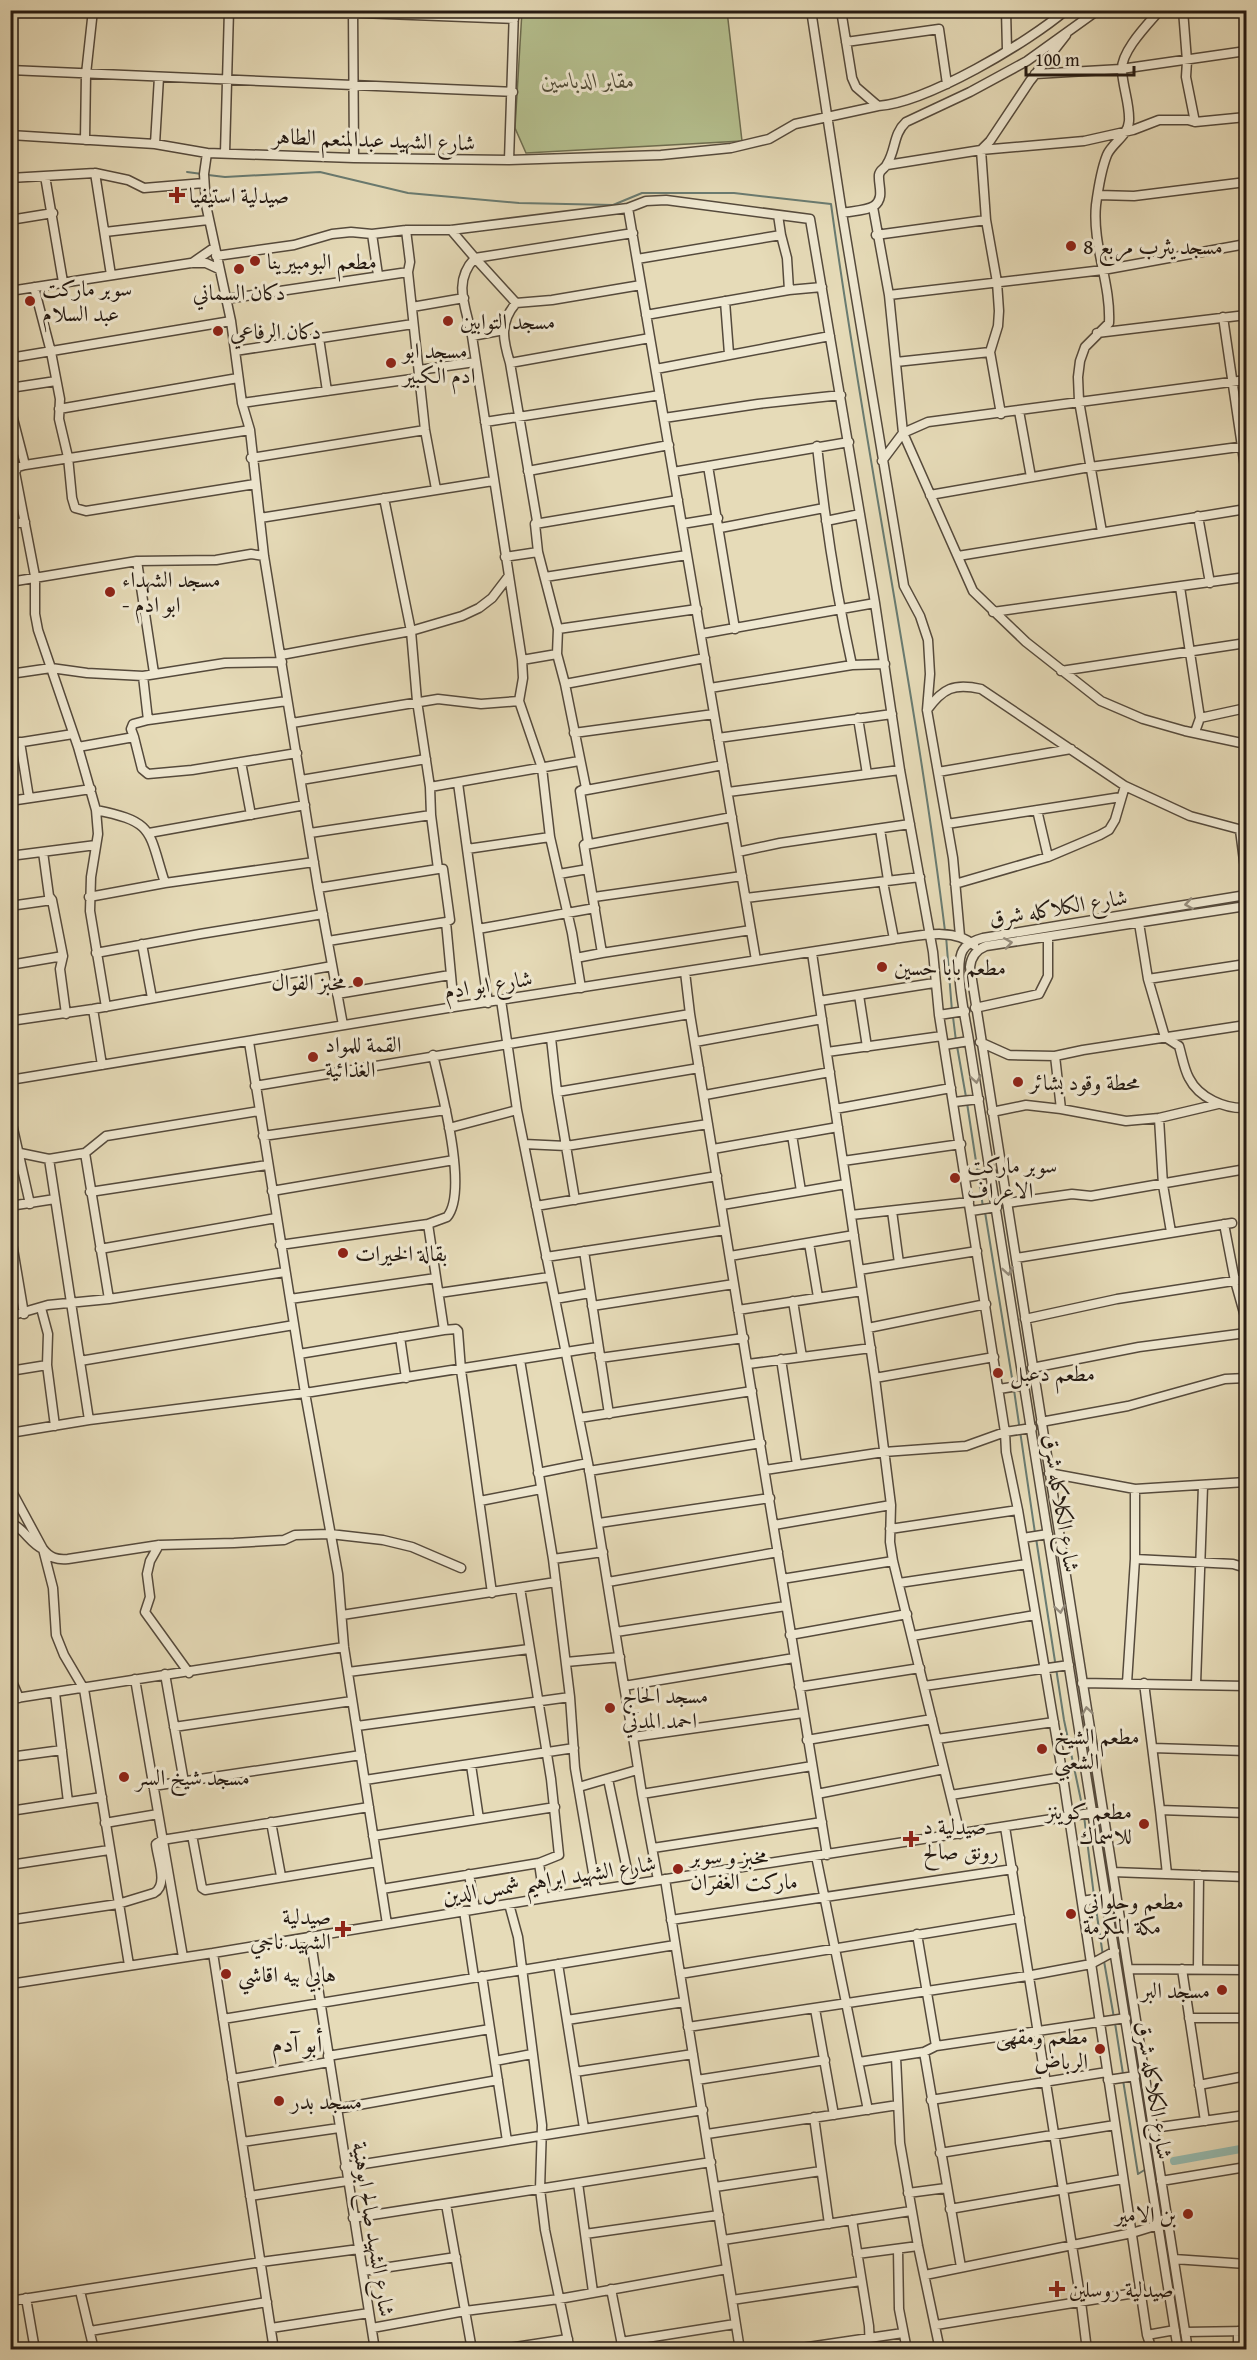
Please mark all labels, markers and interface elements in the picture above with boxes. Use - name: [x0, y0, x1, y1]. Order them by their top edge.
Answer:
- scale bar: [1026, 39, 1134, 77]
- text: 100 m: [1035, 46, 1080, 73]
- park label: مقابر الدباسين: [541, 64, 635, 96]
- street label: شارع الشهيد عبدالمنعم الطاهر: [270, 119, 476, 164]
- place label: صيدلية استيفيا: [189, 179, 289, 211]
- marker: صيدلية استيفيا: [170, 188, 184, 202]
- place label: مسجد يثرب مربع 8: [1083, 230, 1223, 266]
- marker: مسجد يثرب مربع 8: [1064, 239, 1078, 253]
- place label: مطعم البومبيرينا: [267, 245, 377, 282]
- marker: مطعم البومبيرينا: [248, 254, 262, 268]
- marker: دكان السماني: [232, 262, 246, 276]
- place label: سوبر ماركت عبد السلام: [42, 272, 132, 333]
- place label: دكان السماني: [193, 276, 285, 311]
- marker: سوبر ماركت عبد السلام: [23, 294, 37, 308]
- place label: مسجد التوابين: [460, 305, 555, 337]
- marker: مسجد التوابين: [441, 314, 455, 328]
- place label: دكان الرفاعي: [230, 315, 321, 350]
- marker: دكان الرفاعي: [211, 324, 225, 338]
- place label: مسجد ابو ادم الكبير: [401, 334, 476, 395]
- marker: مسجد ابو ادم الكبير: [384, 356, 398, 370]
- place label: مسجد الشهداء - ابو ادم: [122, 563, 221, 624]
- marker: مسجد الشهداء - ابو ادم: [103, 585, 117, 599]
- street label: شارع الكلاكله شرق: [986, 880, 1130, 937]
- one-way arrow: [1184, 898, 1193, 910]
- one-way arrow: [1003, 937, 1013, 949]
- place label: مطعم بابا حسين: [894, 951, 1006, 988]
- marker: مطعم بابا حسين: [875, 960, 889, 974]
- street label: شارع ابو ادم: [442, 961, 535, 1011]
- place label: مخبز الفوال: [271, 966, 347, 998]
- marker: مخبز الفوال: [351, 975, 365, 989]
- place label: القمة للمواد الغذائية: [325, 1028, 402, 1085]
- marker: القمة للمواد الغذائية: [306, 1050, 320, 1064]
- place label: محطة وقود بشائر: [1028, 1066, 1141, 1098]
- one-way arrow: [969, 1074, 981, 1083]
- marker: محطة وقود بشائر: [1011, 1075, 1025, 1089]
- place label: سوبر ماركت الاعراف: [967, 1149, 1057, 1206]
- marker: سوبر ماركت الاعراف: [948, 1171, 962, 1185]
- place label: بقالة الخيرات: [355, 1237, 447, 1269]
- marker: بقالة الخيرات: [336, 1246, 350, 1260]
- one-way arrow: [1001, 1266, 1013, 1276]
- place label: مطعم دعبل: [1010, 1357, 1095, 1394]
- marker: مطعم دعبل: [991, 1366, 1005, 1380]
- street label: شارع الكلاكله شرق: [1032, 1431, 1089, 1575]
- one-way arrow: [1053, 1603, 1066, 1613]
- place label: مسجد الحاج احمد المدني: [622, 1679, 708, 1739]
- marker: مسجد الحاج احمد المدني: [603, 1701, 617, 1715]
- one-way arrow: [1081, 1706, 1093, 1716]
- place label: مطعم الشيخ الشعبي: [1054, 1720, 1140, 1782]
- marker: مطعم الشيخ الشعبي: [1035, 1742, 1049, 1756]
- place label: مسجد شيخ السر: [134, 1761, 250, 1797]
- marker: مسجد شيخ السر: [117, 1770, 131, 1784]
- place label: مطعم كوينز للاسماك: [1044, 1795, 1132, 1852]
- place label: صيدلية د رونق صالح: [923, 1810, 999, 1871]
- marker: مطعم كوينز للاسماك: [1137, 1817, 1151, 1831]
- marker: صيدلية د رونق صالح: [904, 1832, 918, 1846]
- place label: مخبز و سوبر ماركت الغفران: [688, 1840, 798, 1897]
- street label: شارع الشهيد ابراهيم شمس الدين: [440, 1846, 659, 1918]
- marker: مخبز و سوبر ماركت الغفران: [671, 1862, 685, 1876]
- place label: مطعم وحلواني مكة المكرمة: [1083, 1885, 1184, 1942]
- place label: صيدلية الشهيد ناجي: [250, 1900, 331, 1960]
- marker: مطعم وحلواني مكة المكرمة: [1064, 1907, 1078, 1921]
- marker: صيدلية الشهيد ناجي: [336, 1922, 350, 1936]
- place label: هابي بيه اقاشي: [238, 1958, 336, 1995]
- marker: هابي بيه اقاشي: [219, 1967, 233, 1981]
- place label: مسجد البر: [1139, 1974, 1210, 2006]
- marker: مسجد البر: [1215, 1983, 1229, 1997]
- street label: شارع الكلاكله شرق: [1125, 2018, 1182, 2162]
- place label: مطعم ومقهى الرباض: [996, 2020, 1088, 2077]
- district label: أبو آدم: [272, 2026, 323, 2065]
- marker: مطعم ومقهى الرباض: [1093, 2042, 1107, 2056]
- place label: مسجد بدر: [289, 2085, 362, 2117]
- marker: مسجد بدر: [272, 2094, 286, 2108]
- street label: شارع الشهيد صالح ابوهنية: [340, 2139, 404, 2319]
- place label: بن الامير: [1113, 2198, 1176, 2230]
- marker: بن الامير: [1181, 2207, 1195, 2221]
- place label: صيدلية روسلين: [1069, 2273, 1174, 2305]
- marker: صيدلية روسلين: [1050, 2282, 1064, 2296]

